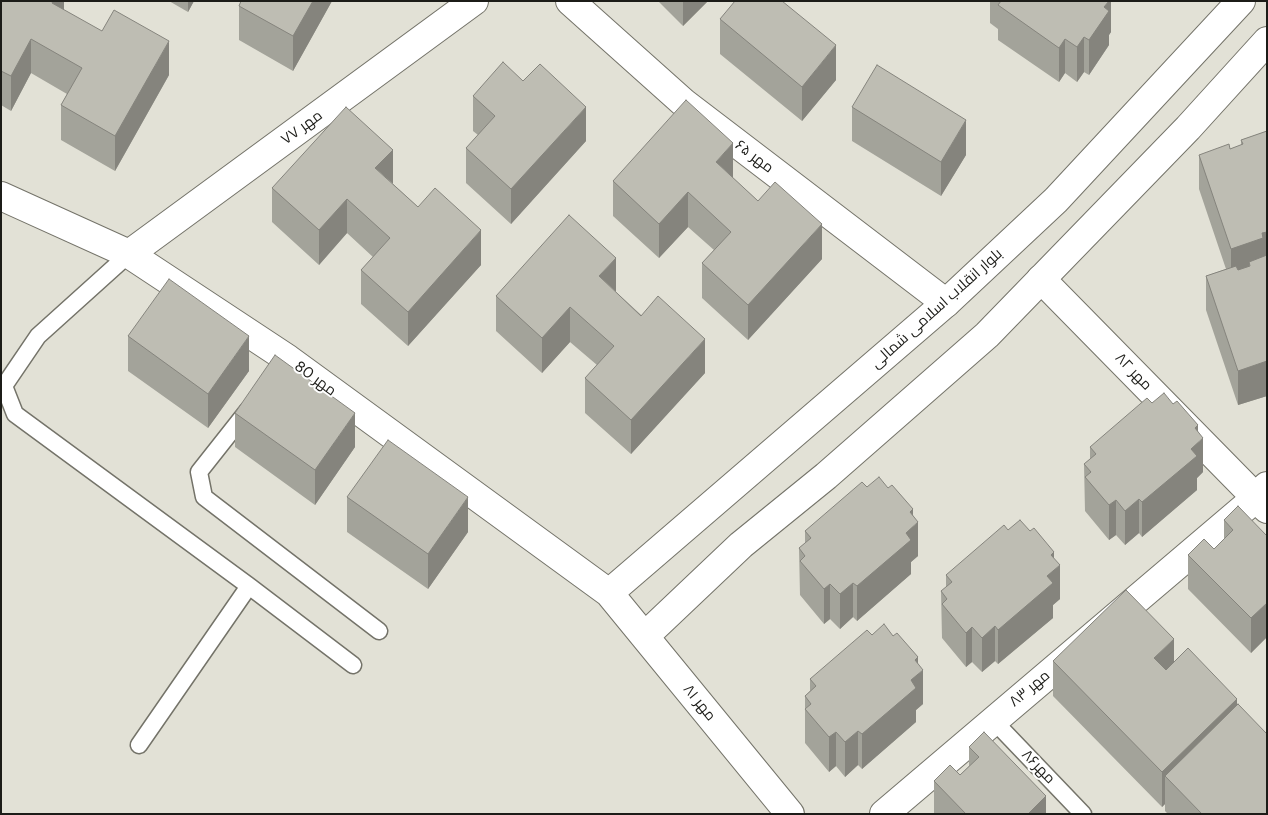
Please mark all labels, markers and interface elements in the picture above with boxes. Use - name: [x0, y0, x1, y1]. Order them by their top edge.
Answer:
- street label: مهر ۷۷: [278, 107, 326, 149]
- street label: مهر ۶۵: [731, 137, 777, 177]
- street label: بلوار انقلاب اسلامی شمالی: [868, 245, 1006, 373]
- street label: مهر ۸۲: [1111, 349, 1155, 395]
- street label: مهر 80: [291, 358, 339, 400]
- street label: مهر ۸۳: [1006, 667, 1054, 711]
- street label: مهر ۸۱: [679, 681, 719, 725]
- street label: مهر۸۶: [1017, 746, 1059, 788]

